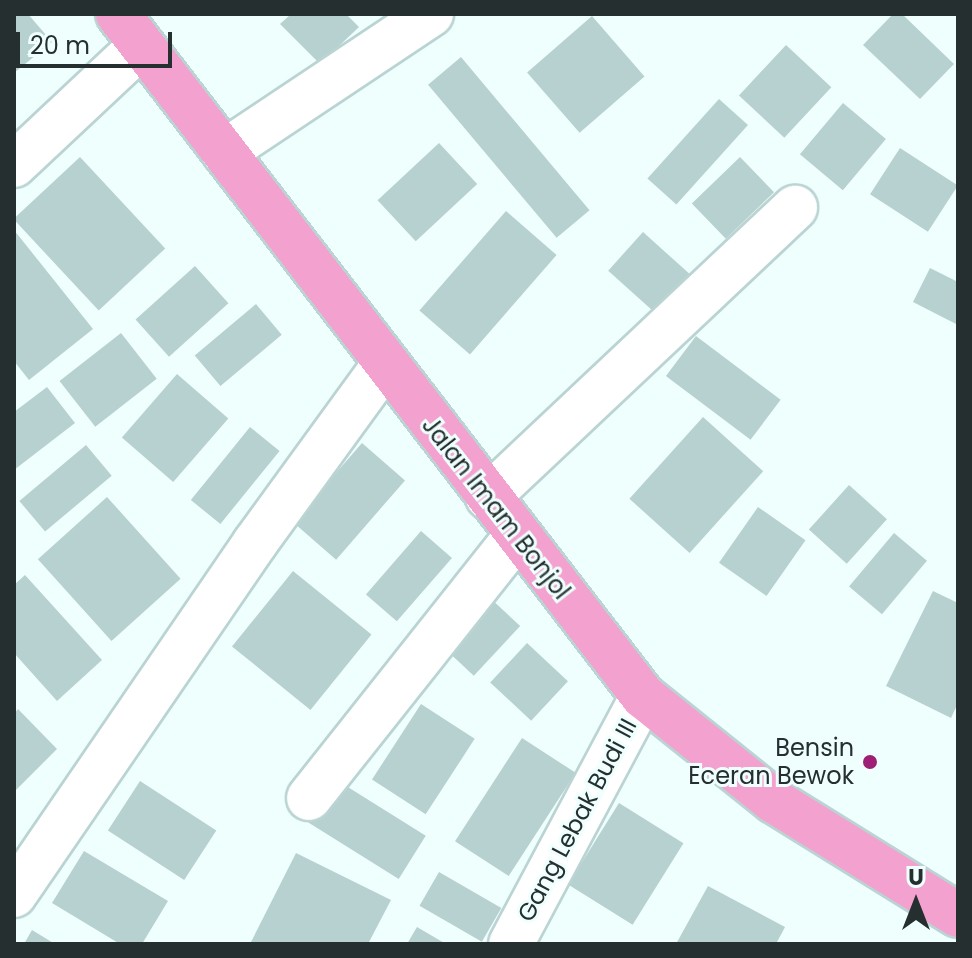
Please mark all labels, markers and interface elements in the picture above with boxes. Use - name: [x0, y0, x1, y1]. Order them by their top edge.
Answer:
- scale bar: [20, 16, 176, 66]
- text: 20 m: [30, 29, 90, 62]
- street label: Jalan Imam Bonjol: [416, 411, 576, 605]
- street label: Gang Lebak Budi III: [511, 714, 643, 926]
- place label: Bensin Eceran Bewok: [688, 734, 854, 790]
- marker: Bensin Eceran Bewok: [861, 753, 879, 771]
- north arrow: [876, 862, 956, 942]
- text: U: [908, 862, 924, 893]

